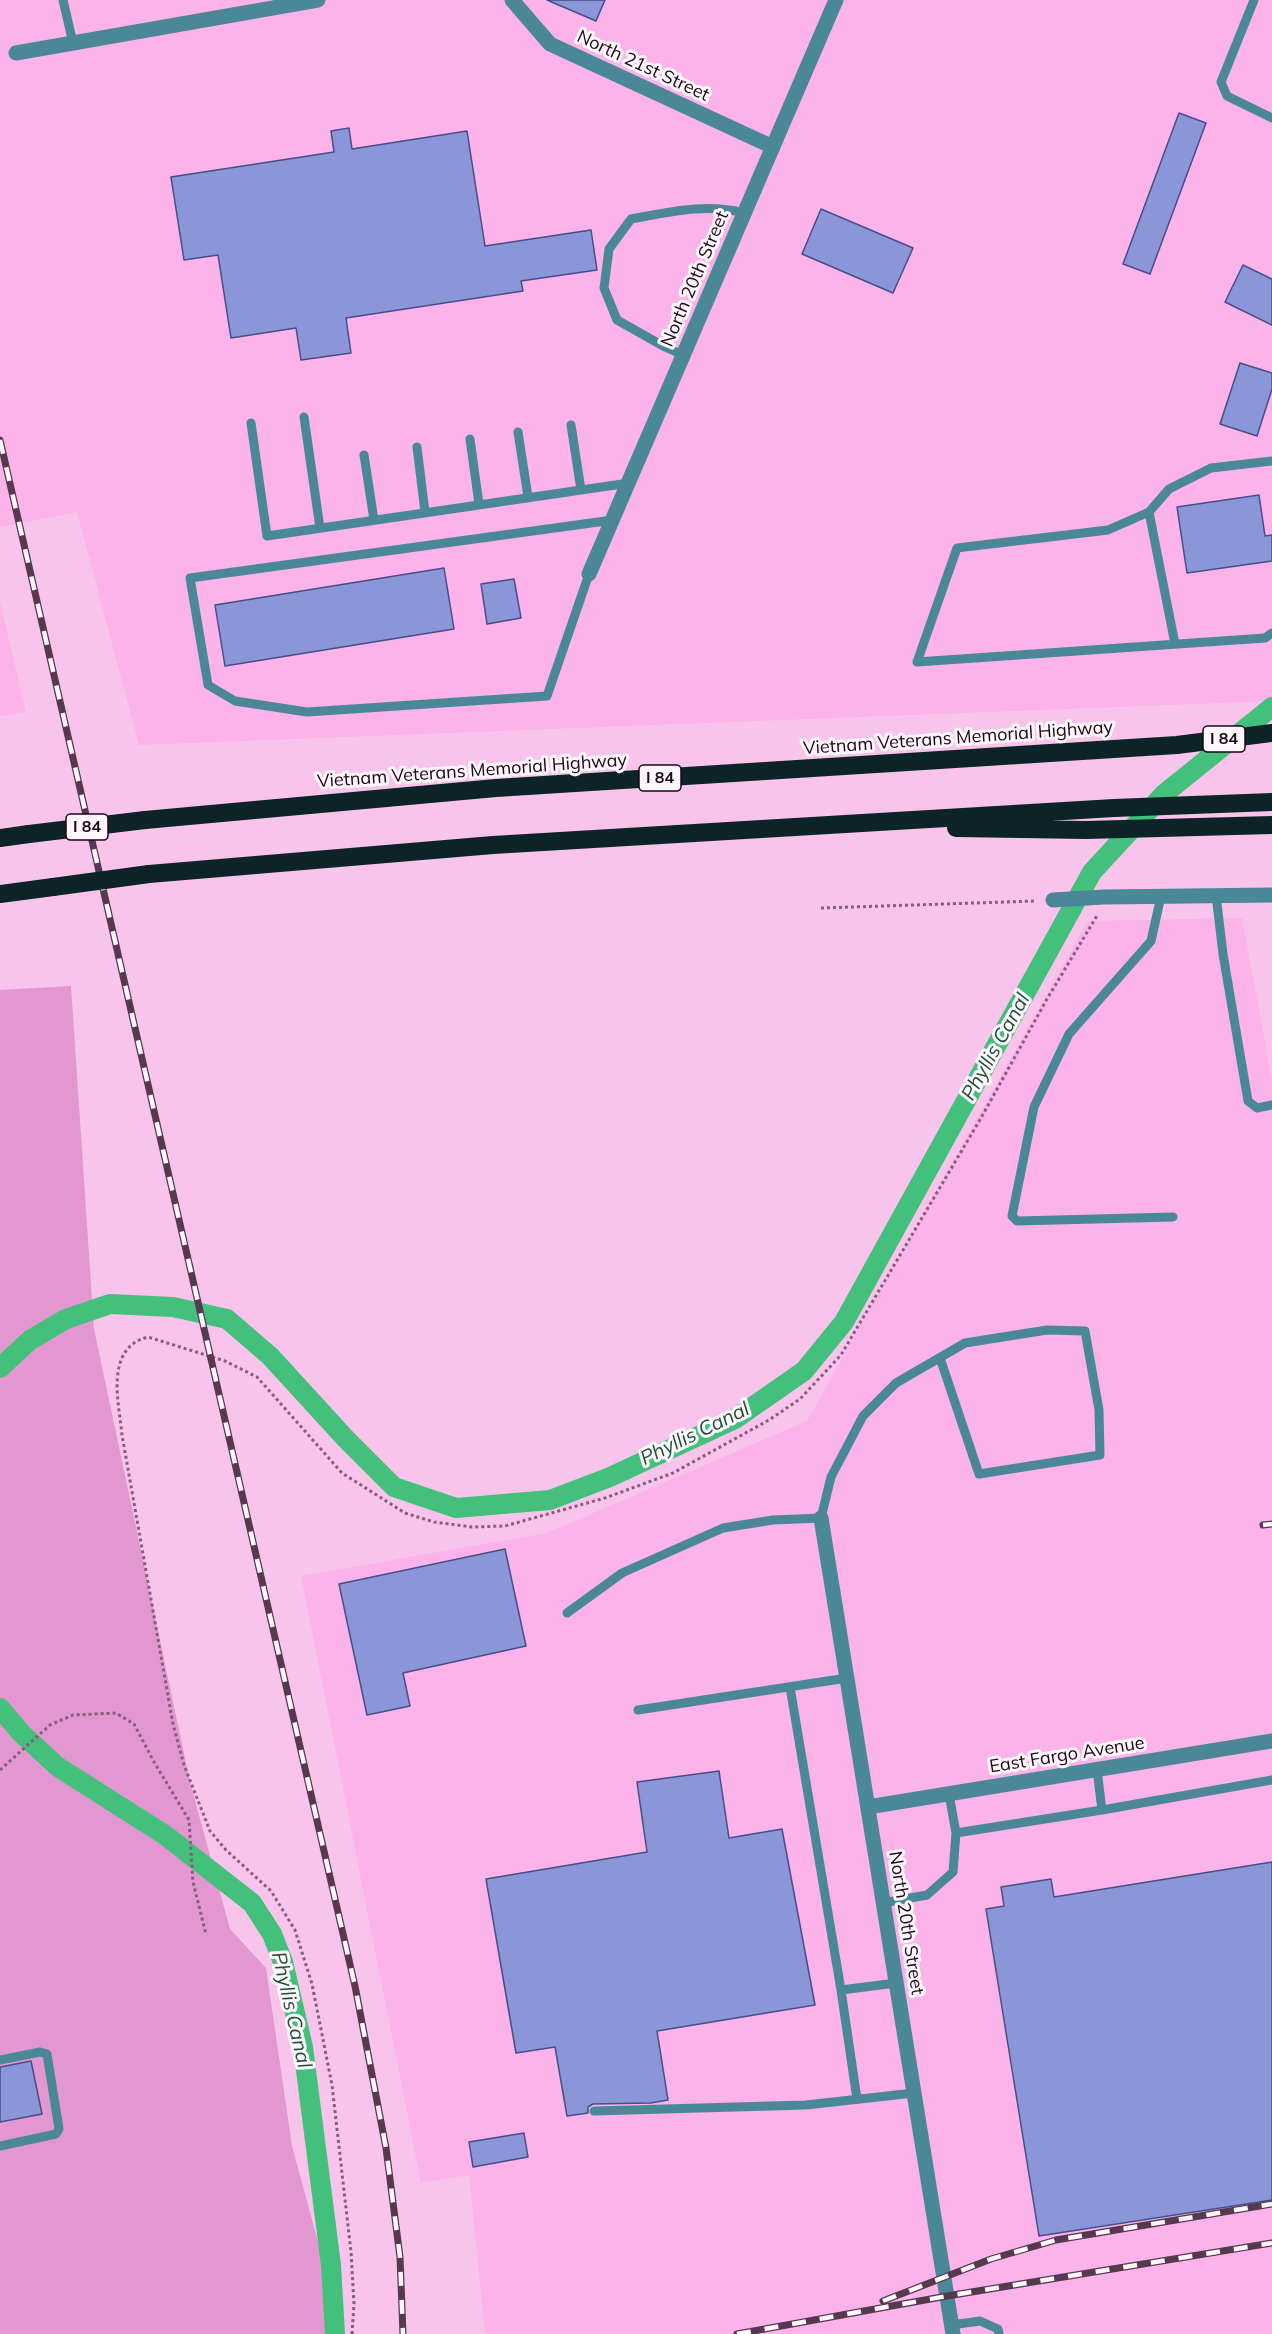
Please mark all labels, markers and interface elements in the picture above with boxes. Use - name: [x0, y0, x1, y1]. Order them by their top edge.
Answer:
- street label: North 21st Street: [573, 26, 713, 106]
- street label: North 20th Street: [657, 208, 733, 350]
- street label: Vietnam Veterans Memorial Highway: [802, 716, 1114, 760]
- road number: I 84: [1203, 726, 1245, 752]
- street label: Vietnam Veterans Memorial Highway: [316, 749, 628, 793]
- road number: I 84: [639, 765, 681, 791]
- road number: I 84: [66, 814, 108, 840]
- water label: Phyllis Canal: [957, 989, 1035, 1105]
- water label: Phyllis Canal: [636, 1397, 754, 1471]
- street label: East Fargo Avenue: [988, 1732, 1146, 1778]
- street label: North 20th Street: [884, 1850, 928, 1996]
- water label: Phyllis Canal: [266, 1950, 316, 2070]

